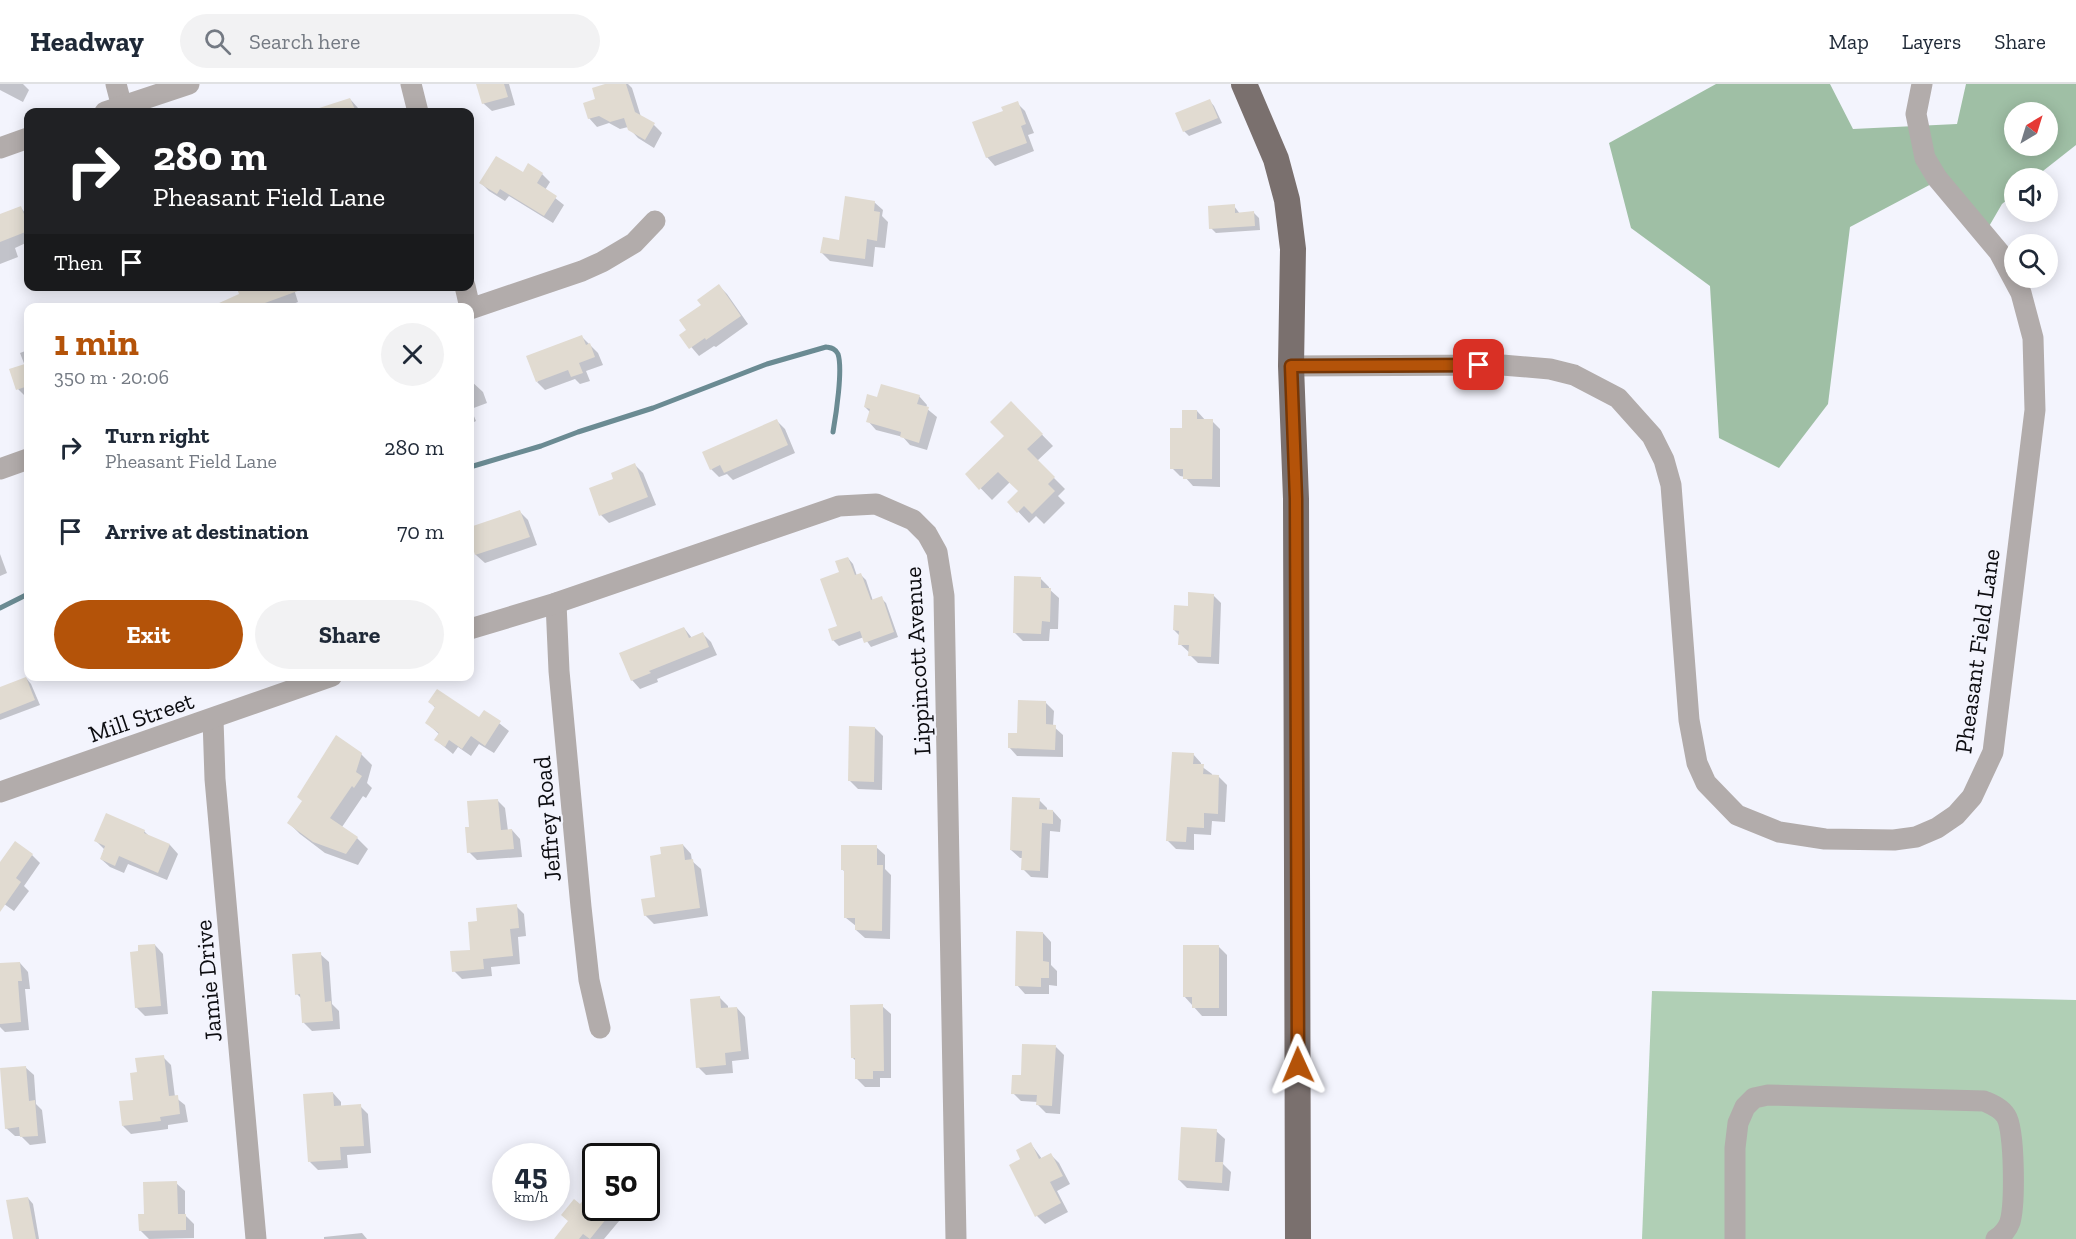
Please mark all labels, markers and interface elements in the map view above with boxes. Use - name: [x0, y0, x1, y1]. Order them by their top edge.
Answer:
- search box: [180, 14, 600, 68]
- text: Headway: [30, 25, 144, 58]
- icon: search: [201, 25, 234, 58]
- text: Search here: [249, 28, 360, 55]
- text: Map: [1829, 29, 1869, 54]
- text: Layers: [1902, 29, 1961, 54]
- text: Share: [1994, 29, 2046, 54]
- north arrow: [2004, 102, 2058, 156]
- map controls: [2004, 102, 2058, 288]
- text: 280 m: [153, 130, 267, 181]
- icon: right: [54, 132, 132, 210]
- button: sound: [2004, 168, 2058, 222]
- text: Pheasant Field Lane: [153, 181, 385, 213]
- button: search: [2004, 234, 2058, 288]
- icon: arrive: [115, 246, 148, 279]
- text: Then: [54, 249, 103, 276]
- text: 1 min: [54, 321, 139, 364]
- button: close: [381, 323, 444, 386]
- pin: [1453, 339, 1504, 390]
- icon: arrive: [1462, 348, 1495, 381]
- text: 350 m · 20:06: [54, 365, 169, 389]
- text: Turn right: [105, 422, 209, 449]
- icon: right: [54, 431, 87, 464]
- text: 280 m: [384, 434, 444, 461]
- text: Pheasant Field Lane: [105, 449, 277, 473]
- icon: arrive: [54, 515, 87, 548]
- text: Arrive at destination: [105, 518, 308, 545]
- text: 70 m: [397, 518, 444, 545]
- street label: Pheasant Field Lane: [1948, 547, 2006, 755]
- street label: Lippincott Avenue: [898, 566, 936, 756]
- button: Exit: [54, 600, 243, 669]
- button: Share: [255, 600, 444, 669]
- street label: Mill Street: [85, 685, 198, 749]
- street label: Jeffrey Road: [527, 755, 567, 883]
- street label: Jamie Drive: [188, 919, 228, 1043]
- position arrow: [1266, 1033, 1330, 1097]
- speed limit sign: 50: [582, 1143, 660, 1221]
- text: 45: [515, 1157, 547, 1193]
- text: km/h: [514, 1188, 548, 1206]

